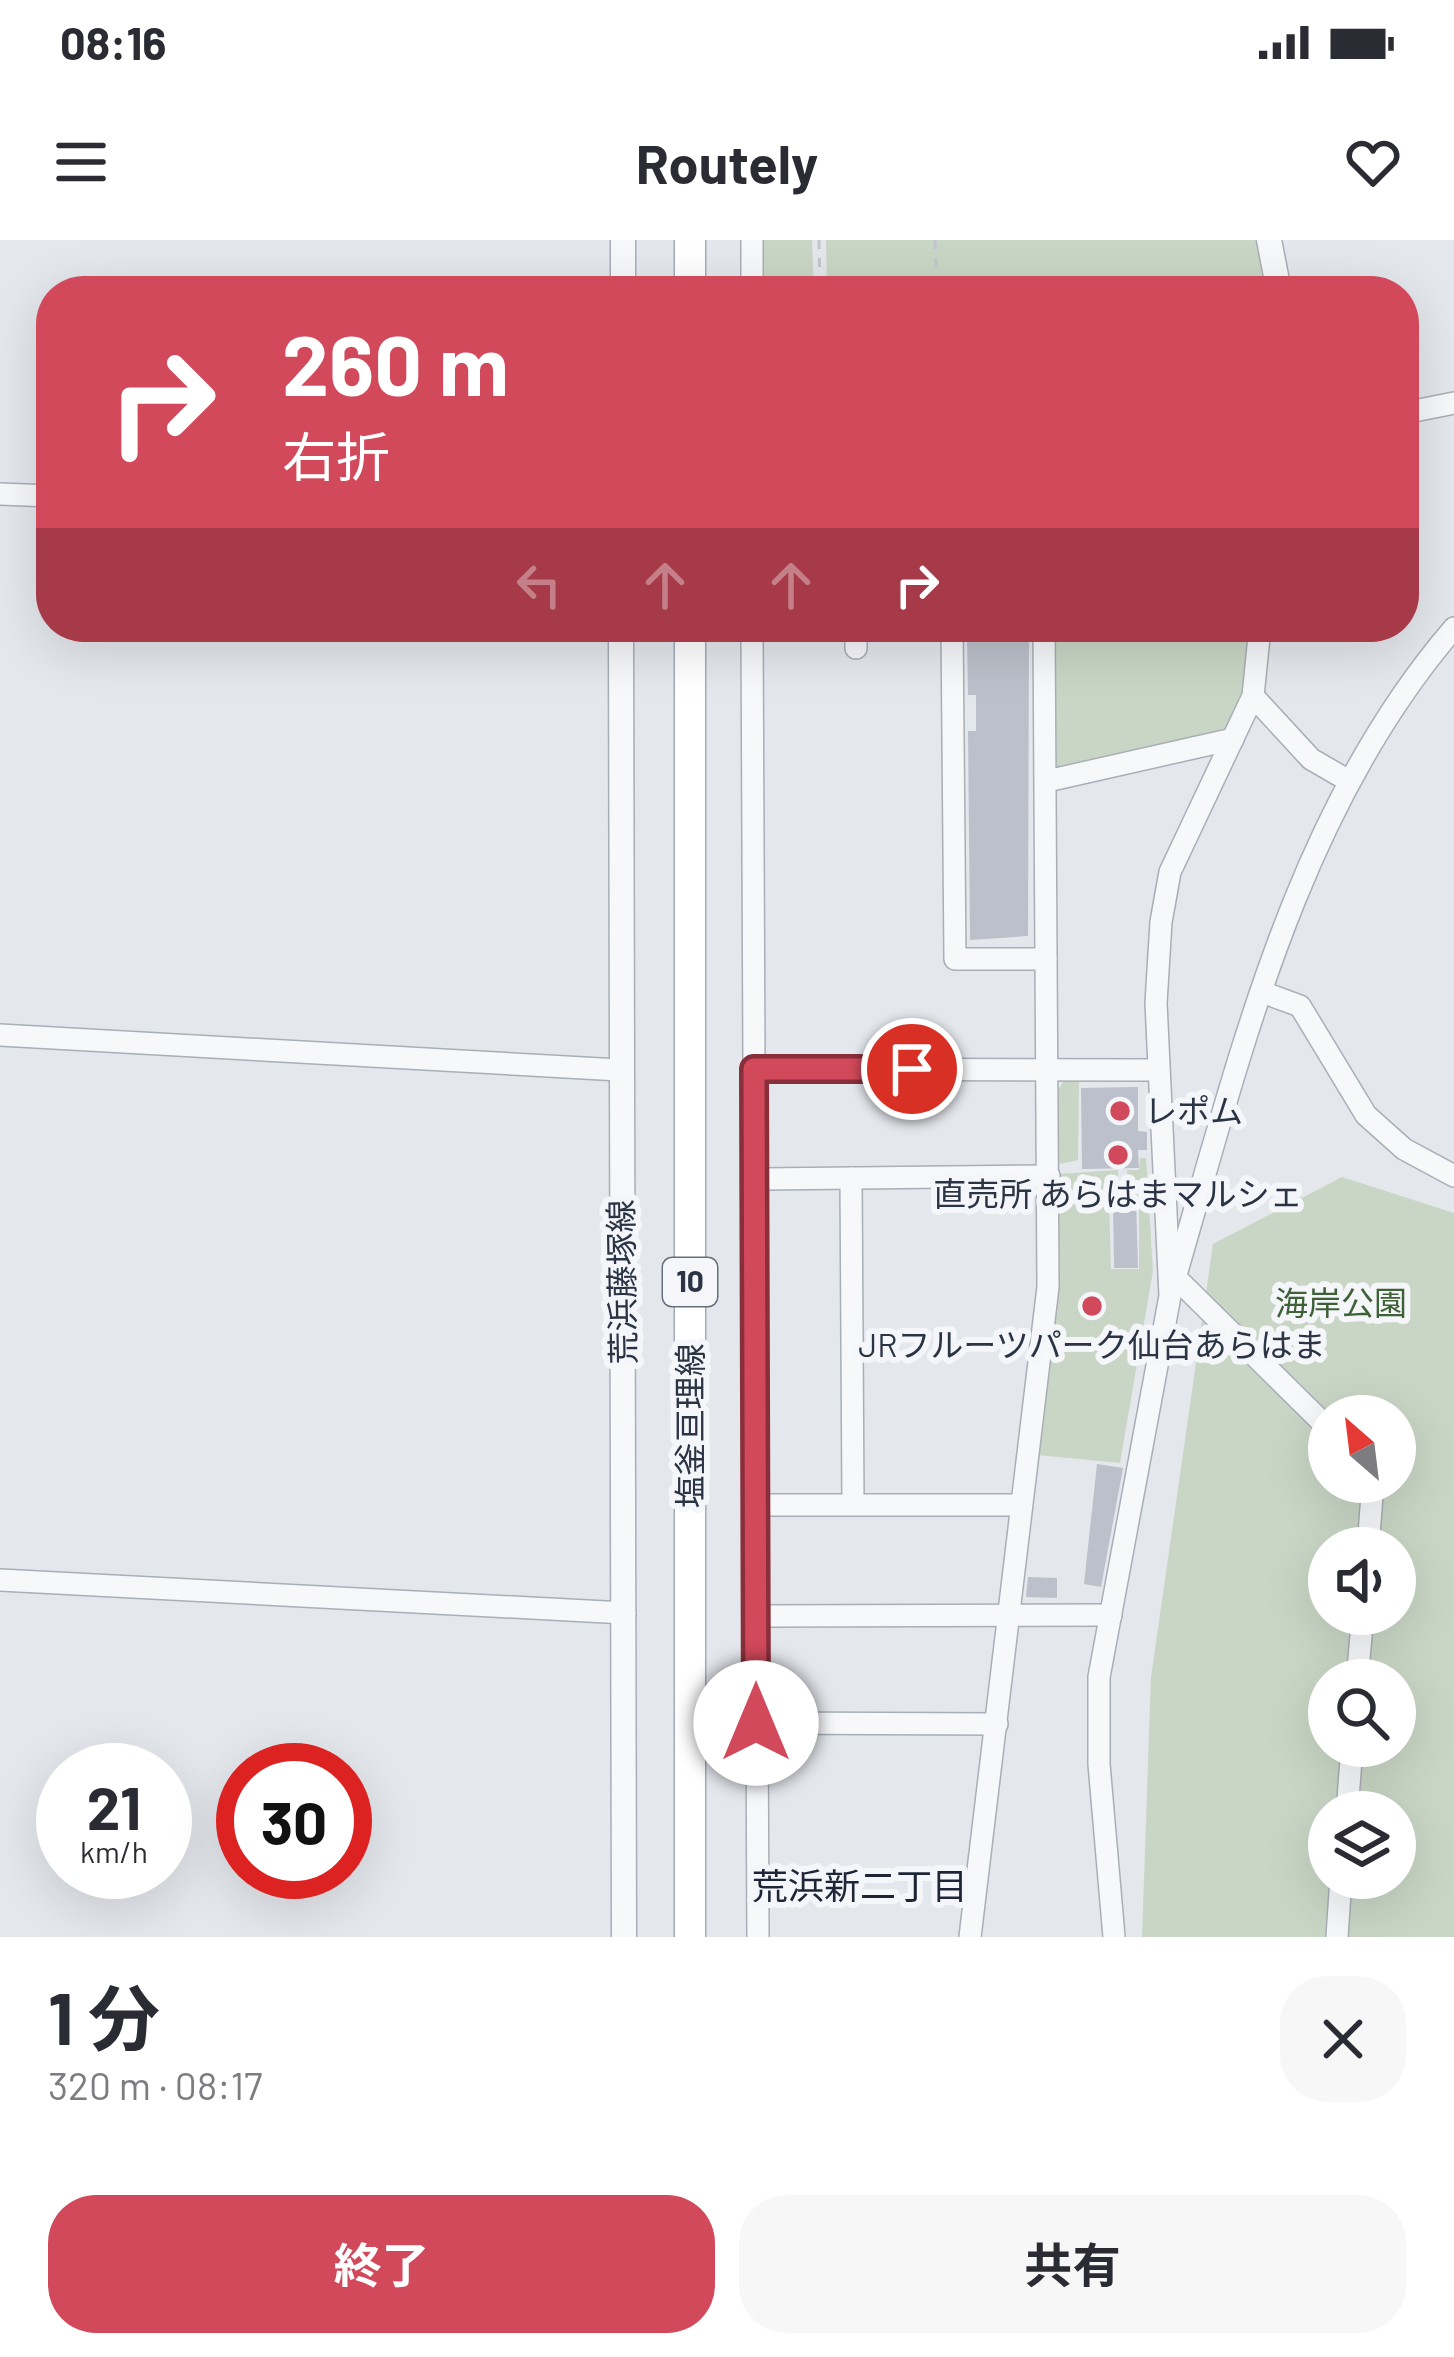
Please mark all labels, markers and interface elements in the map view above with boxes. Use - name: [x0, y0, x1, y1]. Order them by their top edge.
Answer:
- text: 08:16: [60, 15, 166, 69]
- icon: menu: [48, 129, 114, 195]
- icon: heart: [1340, 129, 1406, 195]
- text: Routely: [636, 130, 818, 195]
- text: 260 m: [282, 312, 509, 413]
- icon: right: [84, 324, 240, 480]
- text: 右折: [282, 423, 390, 488]
- icon: left: [506, 552, 572, 618]
- icon: ahead: [632, 552, 698, 618]
- icon: ahead: [758, 552, 824, 618]
- icon: right: [884, 552, 950, 618]
- pin: [861, 1018, 963, 1120]
- icon: arrive: [879, 1036, 945, 1102]
- place label: レポム: [1144, 1090, 1243, 1130]
- marker: レポム: [1107, 1098, 1133, 1124]
- marker: 直売所 あらはまマルシェ: [1105, 1142, 1131, 1168]
- place label: 直売所 あらはまマルシェ: [933, 1173, 1303, 1213]
- street label: 荒浜藤塚線: [600, 1199, 642, 1365]
- road number: 10: [663, 1258, 717, 1306]
- park label: 海岸公園: [1275, 1282, 1407, 1322]
- marker: JRフルーツパーク仙台あらはま: [1079, 1293, 1105, 1319]
- place label: JRフルーツパーク仙台あらはま: [858, 1324, 1326, 1364]
- street label: 塩釜亘理線: [669, 1344, 709, 1509]
- north arrow: [1308, 1395, 1416, 1503]
- map controls: [1308, 1395, 1416, 1899]
- button: sound: [1308, 1527, 1416, 1635]
- button: search: [1308, 1659, 1416, 1767]
- position arrow: [693, 1660, 819, 1786]
- speed limit sign: 30: [216, 1743, 372, 1899]
- text: 21: [87, 1770, 141, 1842]
- button: layers: [1308, 1791, 1416, 1899]
- text: km/h: [80, 1833, 148, 1869]
- district label: 荒浜新二丁目: [752, 1863, 968, 1906]
- text: 1 分: [48, 1973, 160, 2059]
- button: close: [1280, 1976, 1406, 2102]
- text: 320 m · 08:17: [48, 2061, 263, 2108]
- button: 終了: [48, 2195, 715, 2333]
- button: 共有: [739, 2195, 1406, 2333]

